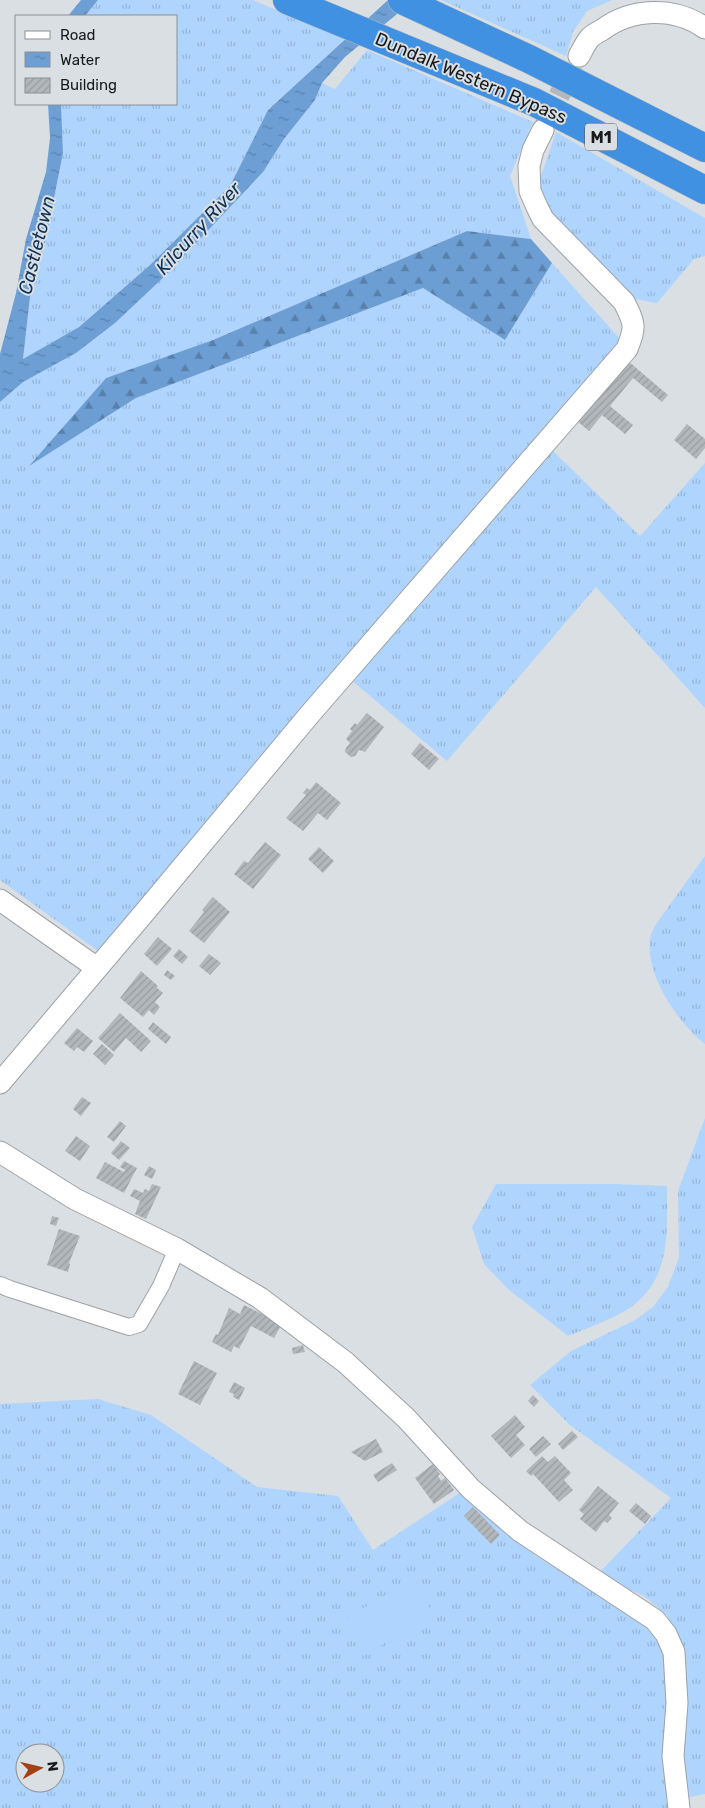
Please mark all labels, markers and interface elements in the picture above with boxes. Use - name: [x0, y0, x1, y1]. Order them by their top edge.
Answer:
- legend: [15, 15, 178, 105]
- text: Road: [60, 26, 96, 44]
- street label: Dundalk Western Bypass: [372, 28, 570, 128]
- text: Water: [60, 51, 100, 69]
- text: Building: [60, 76, 117, 94]
- road number: M1: [585, 124, 617, 150]
- water label: Kilcurry River: [151, 177, 246, 279]
- water label: Castletown: [13, 194, 60, 297]
- north arrow: [15, 1743, 65, 1793]
- text: N: [43, 1760, 61, 1772]

